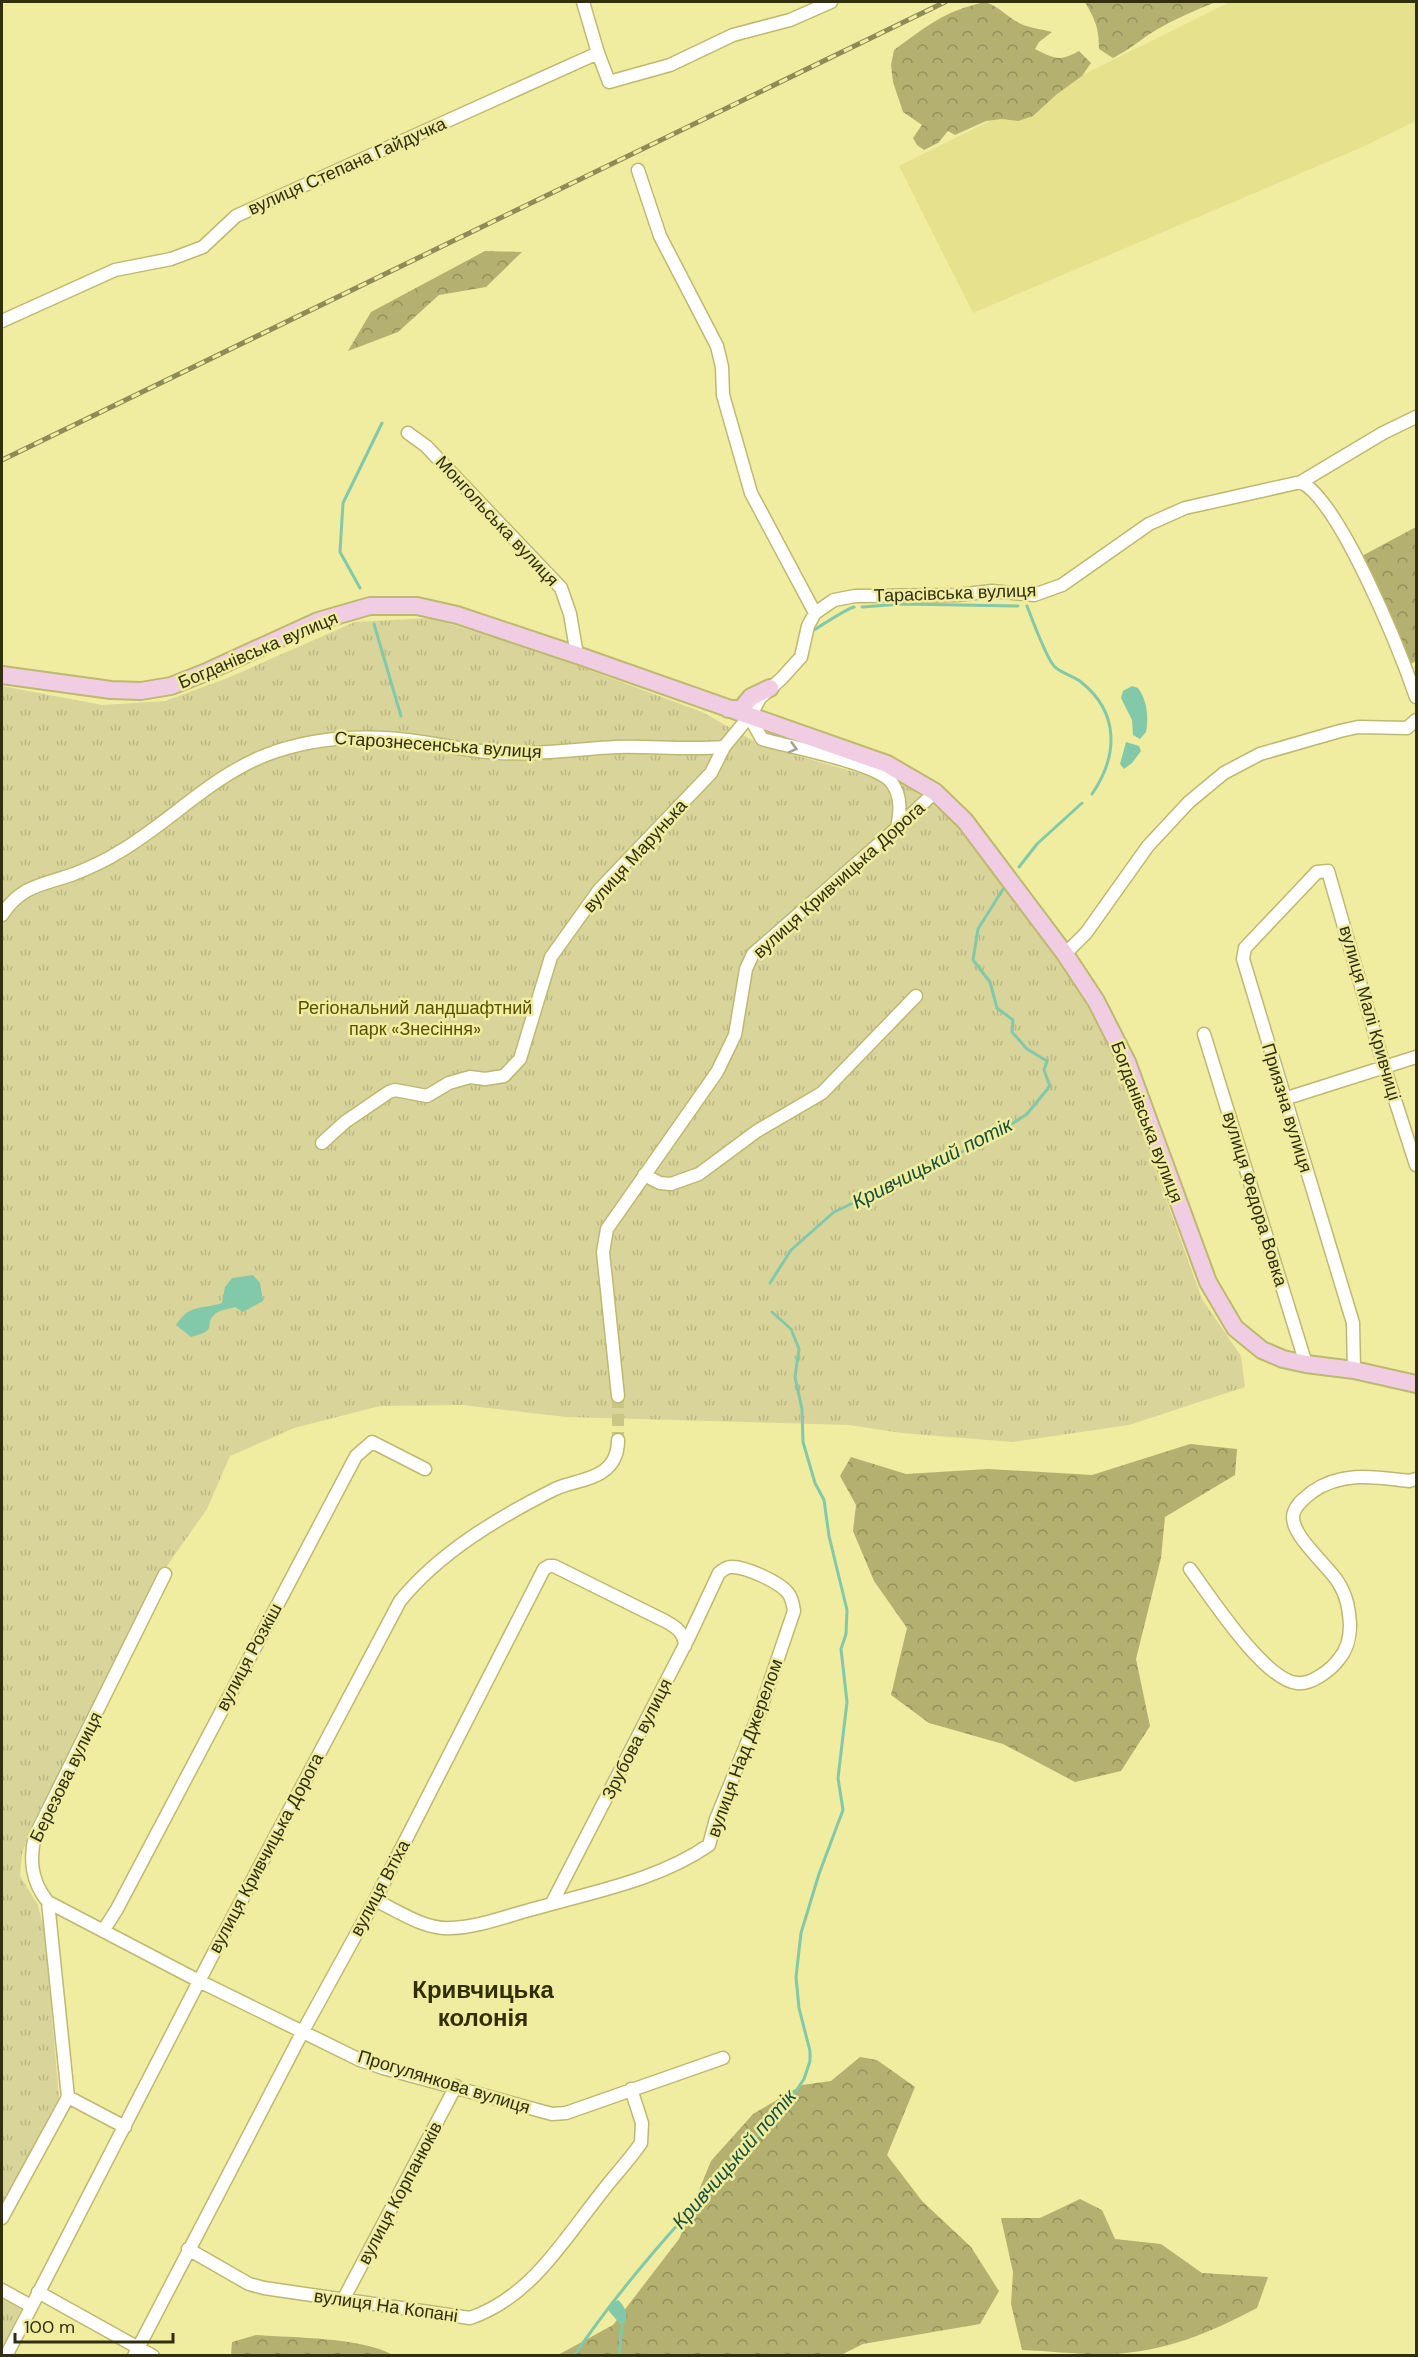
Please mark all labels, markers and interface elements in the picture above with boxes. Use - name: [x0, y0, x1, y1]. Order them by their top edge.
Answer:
- street label: вулиця Степана Гайдучка: [244, 111, 451, 221]
- street label: Монгольська вулиця: [430, 450, 564, 592]
- street label: Тарасівська вулиця: [873, 578, 1037, 608]
- street label: Богданівська вулиця: [175, 606, 341, 694]
- street label: Старознесенська вулиця: [333, 726, 543, 764]
- one-way arrow: [788, 740, 798, 753]
- street label: вулиця Марунька: [578, 793, 693, 918]
- street label: вулиця Кривчицька Дорога: [748, 796, 931, 964]
- street label: вулиця Малі Кривчиці: [1334, 923, 1406, 1103]
- park label: Регіональний ландшафтний парк «Знесіння»: [298, 996, 532, 1041]
- street label: Богданівська вулиця: [1105, 1038, 1189, 1206]
- street label: Приязна вулиця: [1256, 1040, 1318, 1176]
- street label: вулиця Федора Вовка: [1217, 1109, 1293, 1290]
- water label: Кривчицький потік: [847, 1111, 1018, 1215]
- street label: вулиця Розкіш: [211, 1599, 287, 1715]
- street label: вулиця Над Джерелом: [702, 1655, 788, 1841]
- street label: Зрубова вулиця: [596, 1674, 678, 1804]
- street label: Березова вулиця: [24, 1708, 108, 1846]
- street label: вулиця Кривчицька Дорога: [203, 1748, 329, 1957]
- street label: вулиця Втіха: [345, 1835, 416, 1940]
- district label: Кривчицька колонія: [412, 1974, 554, 2033]
- street label: Прогулянкова вулиця: [355, 2044, 533, 2120]
- water label: Кривчицький потік: [666, 2083, 803, 2234]
- street label: вулиця Корпанюків: [352, 2117, 448, 2269]
- street label: вулиця На Копані: [312, 2284, 460, 2328]
- scale bar: [15, 2306, 172, 2344]
- text: 100 m: [24, 2315, 75, 2339]

